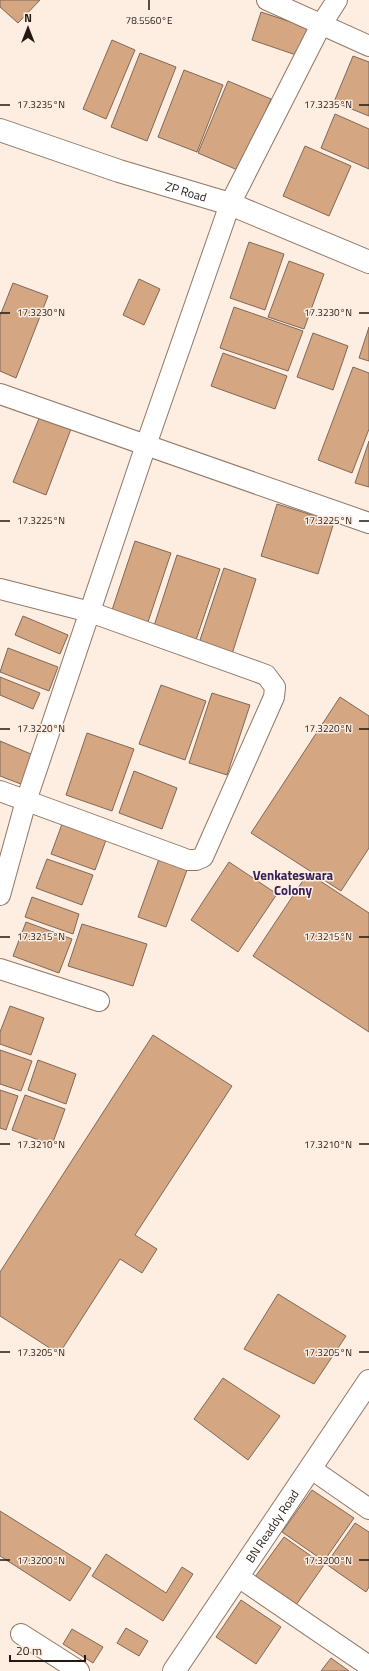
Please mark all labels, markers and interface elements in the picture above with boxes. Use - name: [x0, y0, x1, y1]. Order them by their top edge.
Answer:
- north arrow: [8, 8, 48, 48]
- text: N: [24, 10, 32, 26]
- text: 78.5560°E: [126, 13, 173, 28]
- text: 17.3235°N: [17, 97, 65, 112]
- text: 17.3235°N: [304, 97, 352, 112]
- street label: ZP Road: [163, 176, 209, 206]
- text: 17.3230°N: [17, 305, 65, 320]
- text: 17.3230°N: [304, 305, 352, 320]
- text: 17.3225°N: [17, 513, 65, 528]
- text: 17.3225°N: [304, 513, 352, 528]
- text: 17.3220°N: [17, 721, 65, 736]
- text: 17.3220°N: [304, 721, 352, 736]
- district label: Venkateswara Colony: [253, 865, 333, 900]
- text: 17.3215°N: [17, 929, 65, 944]
- text: 17.3215°N: [304, 929, 352, 944]
- text: 17.3210°N: [17, 1137, 65, 1152]
- text: 17.3210°N: [304, 1137, 352, 1152]
- text: 17.3205°N: [17, 1345, 65, 1360]
- text: 17.3205°N: [304, 1345, 352, 1360]
- street label: BN Readdy Road: [240, 1485, 303, 1566]
- text: 17.3200°N: [17, 1553, 65, 1568]
- text: 17.3200°N: [304, 1553, 352, 1568]
- scale bar: [10, 1637, 85, 1663]
- text: 20 m: [16, 1641, 42, 1660]

